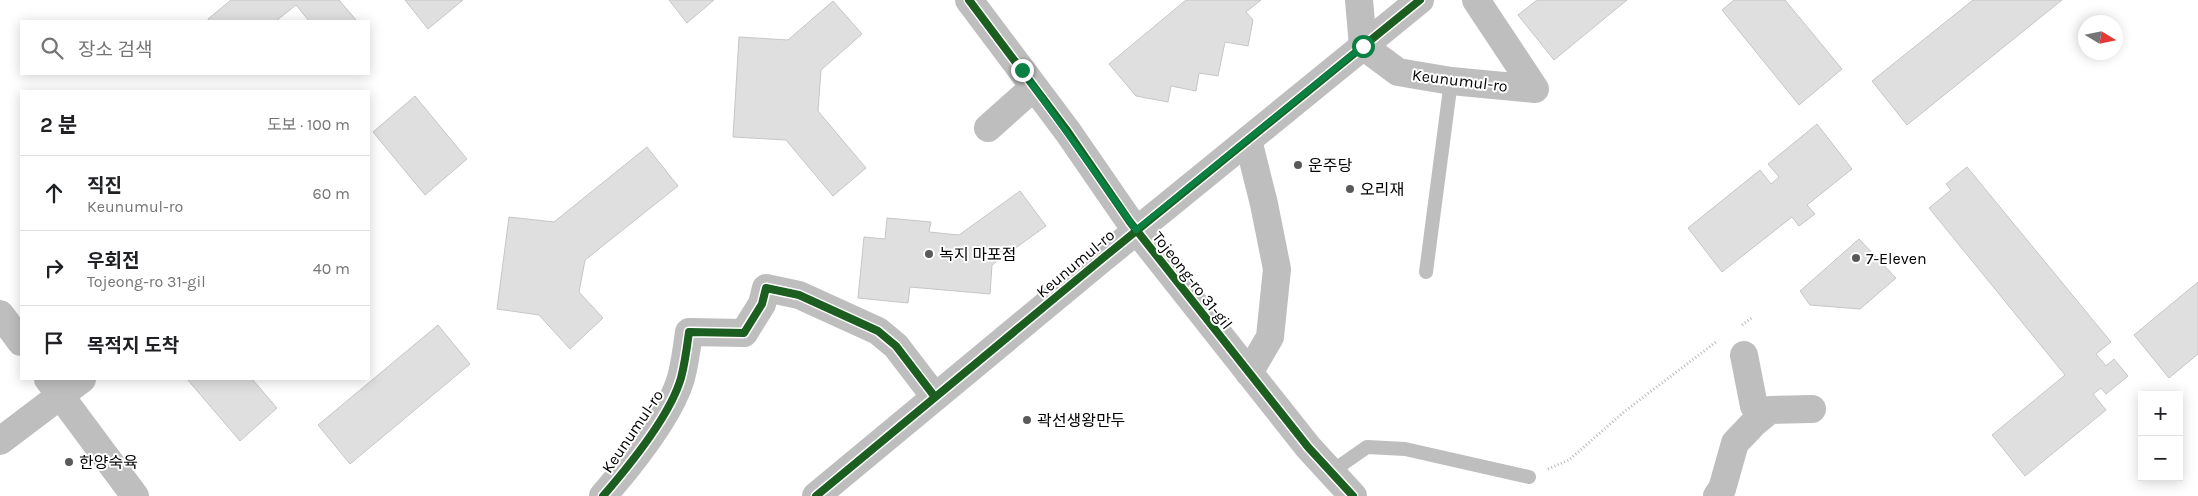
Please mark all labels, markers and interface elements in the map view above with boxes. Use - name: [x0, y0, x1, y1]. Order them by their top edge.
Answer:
- north arrow: [2078, 15, 2123, 60]
- search box: [20, 20, 370, 75]
- icon: search: [38, 34, 66, 62]
- route start: [1352, 35, 1375, 58]
- text: 장소 검색: [78, 39, 152, 61]
- route end: [1011, 59, 1034, 82]
- street label: Keunumul-ro: [1411, 65, 1509, 96]
- text: 2 분: [40, 113, 77, 137]
- text: 도보 · 100 m: [267, 115, 350, 134]
- place label: 운주당: [1308, 156, 1352, 175]
- marker: 운주당: [1292, 159, 1304, 171]
- text: 직진: [87, 175, 122, 197]
- icon: ahead: [40, 179, 68, 207]
- place label: 오리재: [1360, 180, 1404, 199]
- marker: 오리재: [1344, 183, 1356, 195]
- text: 60 m: [313, 184, 350, 203]
- text: Keunumul-ro: [87, 197, 183, 216]
- street label: Keunumul-ro: [1032, 225, 1118, 302]
- street label: Tojeong-ro 31-gil: [1149, 228, 1237, 333]
- place label: 녹지 마포점: [939, 245, 1016, 264]
- marker: 녹지 마포점: [923, 248, 935, 260]
- place label: 7-Eleven: [1866, 249, 1927, 268]
- text: 우회전: [87, 250, 139, 272]
- marker: 7-Eleven: [1850, 252, 1862, 264]
- icon: right: [40, 254, 68, 282]
- text: 40 m: [313, 259, 350, 278]
- text: Tojeong-ro 31-gil: [87, 272, 206, 291]
- icon: arrive: [40, 329, 68, 357]
- text: 목적지 도착: [87, 335, 179, 357]
- street label: Keunumul-ro: [598, 386, 667, 476]
- map controls: [2138, 391, 2183, 481]
- button: +: [2138, 391, 2183, 436]
- place label: 곽선생왕만두: [1037, 411, 1125, 430]
- marker: 곽선생왕만두: [1021, 414, 1033, 426]
- button: −: [2138, 436, 2183, 481]
- place label: 한양숙육: [79, 453, 138, 472]
- marker: 한양숙육: [63, 456, 75, 468]

